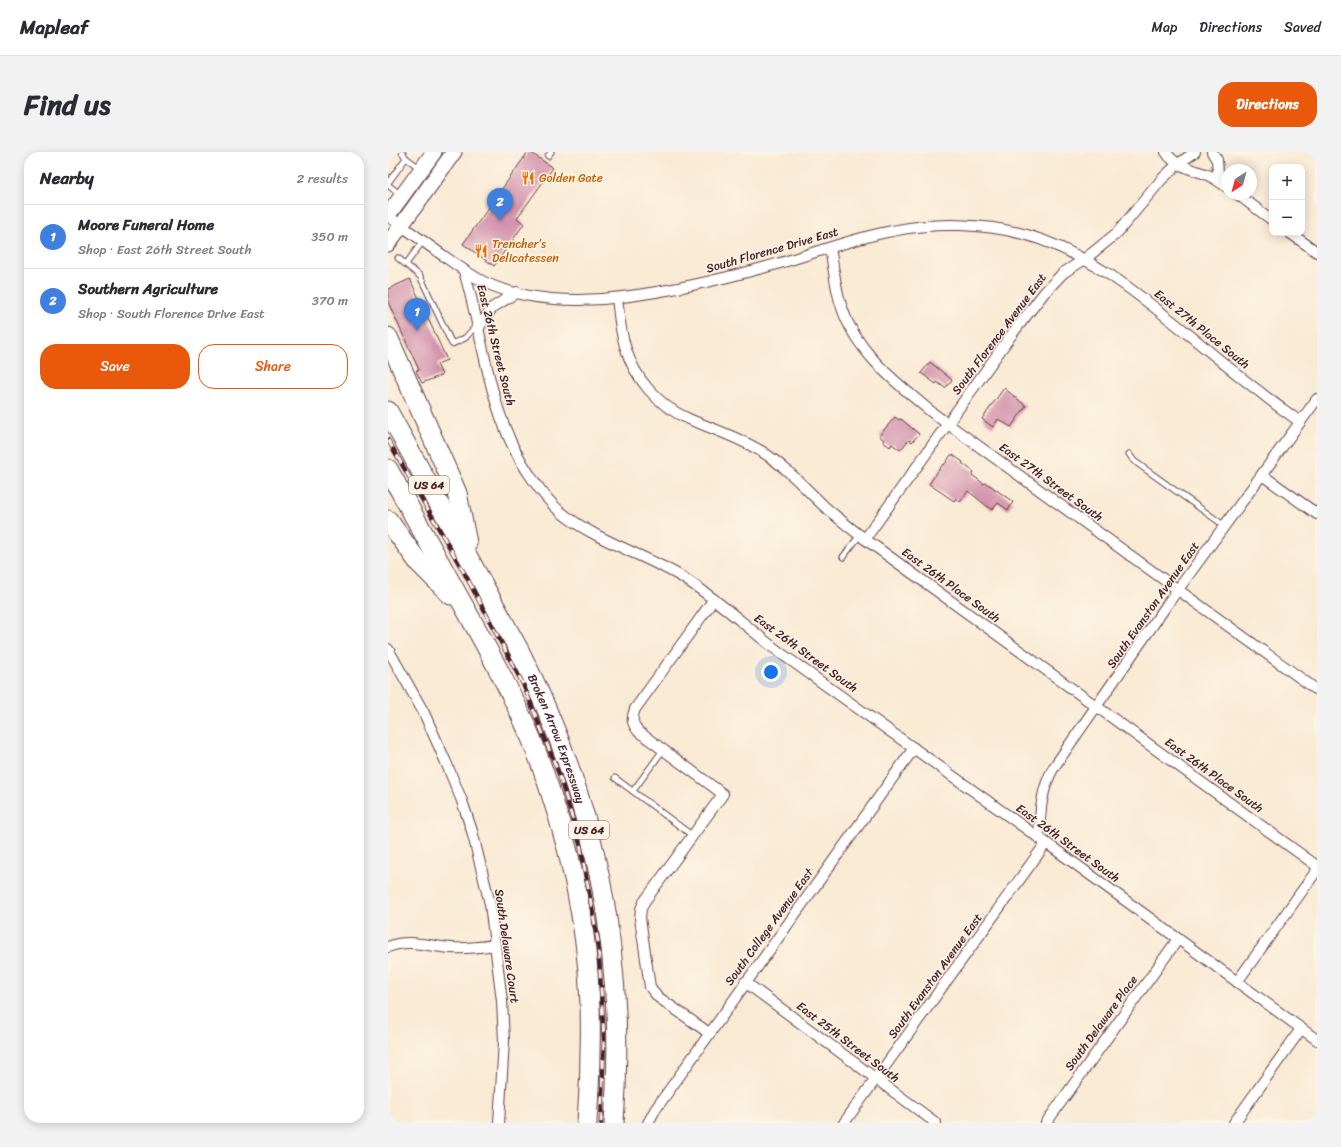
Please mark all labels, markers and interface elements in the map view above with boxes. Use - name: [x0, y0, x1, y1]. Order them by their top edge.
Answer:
- text: Mapleaf: [20, 11, 88, 44]
- text: Map: [1151, 15, 1177, 40]
- text: Directions: [1199, 15, 1262, 40]
- text: Saved: [1284, 15, 1321, 40]
- text: Find us: [24, 80, 111, 129]
- button: Directions: [1218, 82, 1317, 127]
- text: Nearby: [40, 163, 94, 193]
- north arrow: [1221, 164, 1257, 200]
- map controls: [1269, 164, 1305, 236]
- button: +: [1269, 164, 1305, 200]
- text: 2 results: [297, 167, 348, 190]
- place label: Golden Gate: [539, 167, 603, 189]
- restaurant icon: Golden Gate: [520, 170, 536, 186]
- pin: 2: [487, 188, 513, 221]
- button: −: [1269, 200, 1305, 236]
- text: Moore Funeral Home: [78, 212, 214, 238]
- street label: South Florence Drive East: [703, 221, 841, 279]
- text: 1: [50, 225, 56, 248]
- text: 350 m: [311, 225, 348, 248]
- place label: Trencher’s Delicatessen: [492, 233, 559, 269]
- text: Shop · East 26th Street South: [78, 238, 251, 261]
- restaurant icon: Trencher’s Delicatessen: [473, 243, 489, 259]
- street label: South Florence Avenue East: [946, 268, 1052, 400]
- text: Southern Agriculture: [78, 276, 218, 302]
- street label: East 26th Street South: [470, 282, 522, 408]
- street label: East 27th Place South: [1149, 283, 1255, 375]
- text: 2: [49, 289, 57, 312]
- text: 370 m: [312, 289, 348, 312]
- pin: 1: [404, 298, 430, 331]
- text: Shop · South Florence Drive East: [78, 302, 265, 325]
- button: Save: [40, 344, 190, 389]
- button: Share: [198, 344, 348, 389]
- street label: East 27th Street South: [994, 437, 1108, 527]
- road number: US 64: [409, 476, 449, 494]
- street label: South Evanston Avenue East: [1101, 537, 1205, 673]
- street label: East 26th Place South: [897, 541, 1005, 629]
- street label: East 26th Street South: [749, 608, 863, 698]
- your location: [761, 662, 781, 682]
- street label: Broken Arrow Expressway: [521, 670, 592, 807]
- street label: East 26th Place South: [1160, 731, 1268, 819]
- street label: East 26th Street South: [1011, 798, 1125, 888]
- road number: US 64: [569, 821, 609, 839]
- street label: South College Avenue East: [719, 863, 820, 990]
- street label: South Delaware Court: [488, 887, 526, 1005]
- street label: South Evanston Avenue East: [882, 909, 988, 1043]
- street label: South Delaware Place: [1059, 970, 1143, 1076]
- street label: East 25th Street South: [791, 996, 905, 1088]

